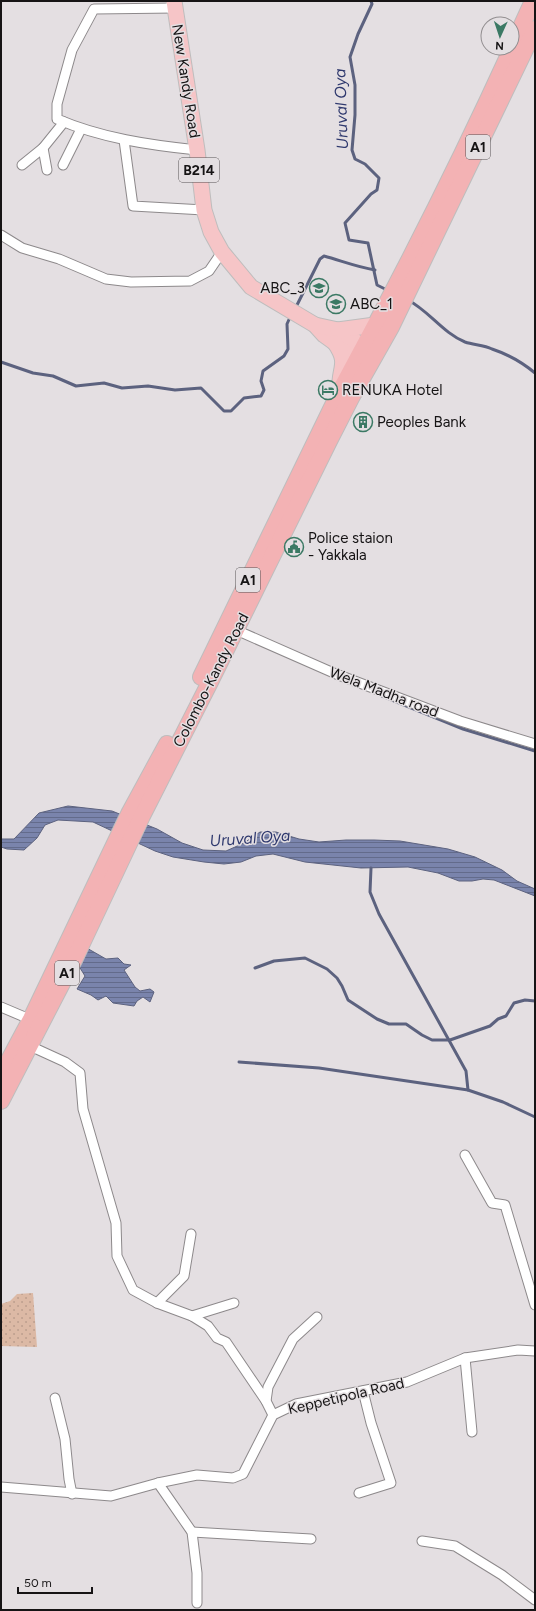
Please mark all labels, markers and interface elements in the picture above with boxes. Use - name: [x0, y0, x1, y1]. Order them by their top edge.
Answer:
- north arrow: [480, 16, 520, 56]
- street label: New Kandy Road: [168, 23, 204, 139]
- text: N: [495, 39, 504, 52]
- water label: Uruval Oya: [330, 68, 352, 150]
- road number: A1: [466, 135, 490, 159]
- road number: B214: [179, 158, 219, 182]
- school or university icon: ABC_3: [308, 277, 330, 299]
- place label: ABC_3: [260, 279, 305, 297]
- school or university icon: ABC_1: [325, 293, 347, 315]
- place label: ABC_1: [350, 295, 393, 313]
- hotel icon: RENUKA Hotel: [317, 379, 339, 401]
- place label: RENUKA Hotel: [342, 381, 443, 399]
- building icon: Peoples Bank: [352, 411, 374, 433]
- place label: Peoples Bank: [377, 413, 467, 431]
- place label: Police staion - Yakkala: [308, 529, 393, 564]
- public building icon: Police staion - Yakkala: [283, 536, 305, 558]
- road number: A1: [236, 568, 260, 592]
- street label: Colombo-Kandy Road: [169, 610, 253, 750]
- street label: Wela Madha road: [327, 663, 441, 721]
- water label: Uruval Oya: [209, 826, 291, 850]
- road number: A1: [55, 961, 79, 985]
- street label: Keppetipola Road: [286, 1374, 406, 1418]
- scale bar: [18, 1569, 92, 1595]
- text: 50 m: [24, 1576, 52, 1590]

